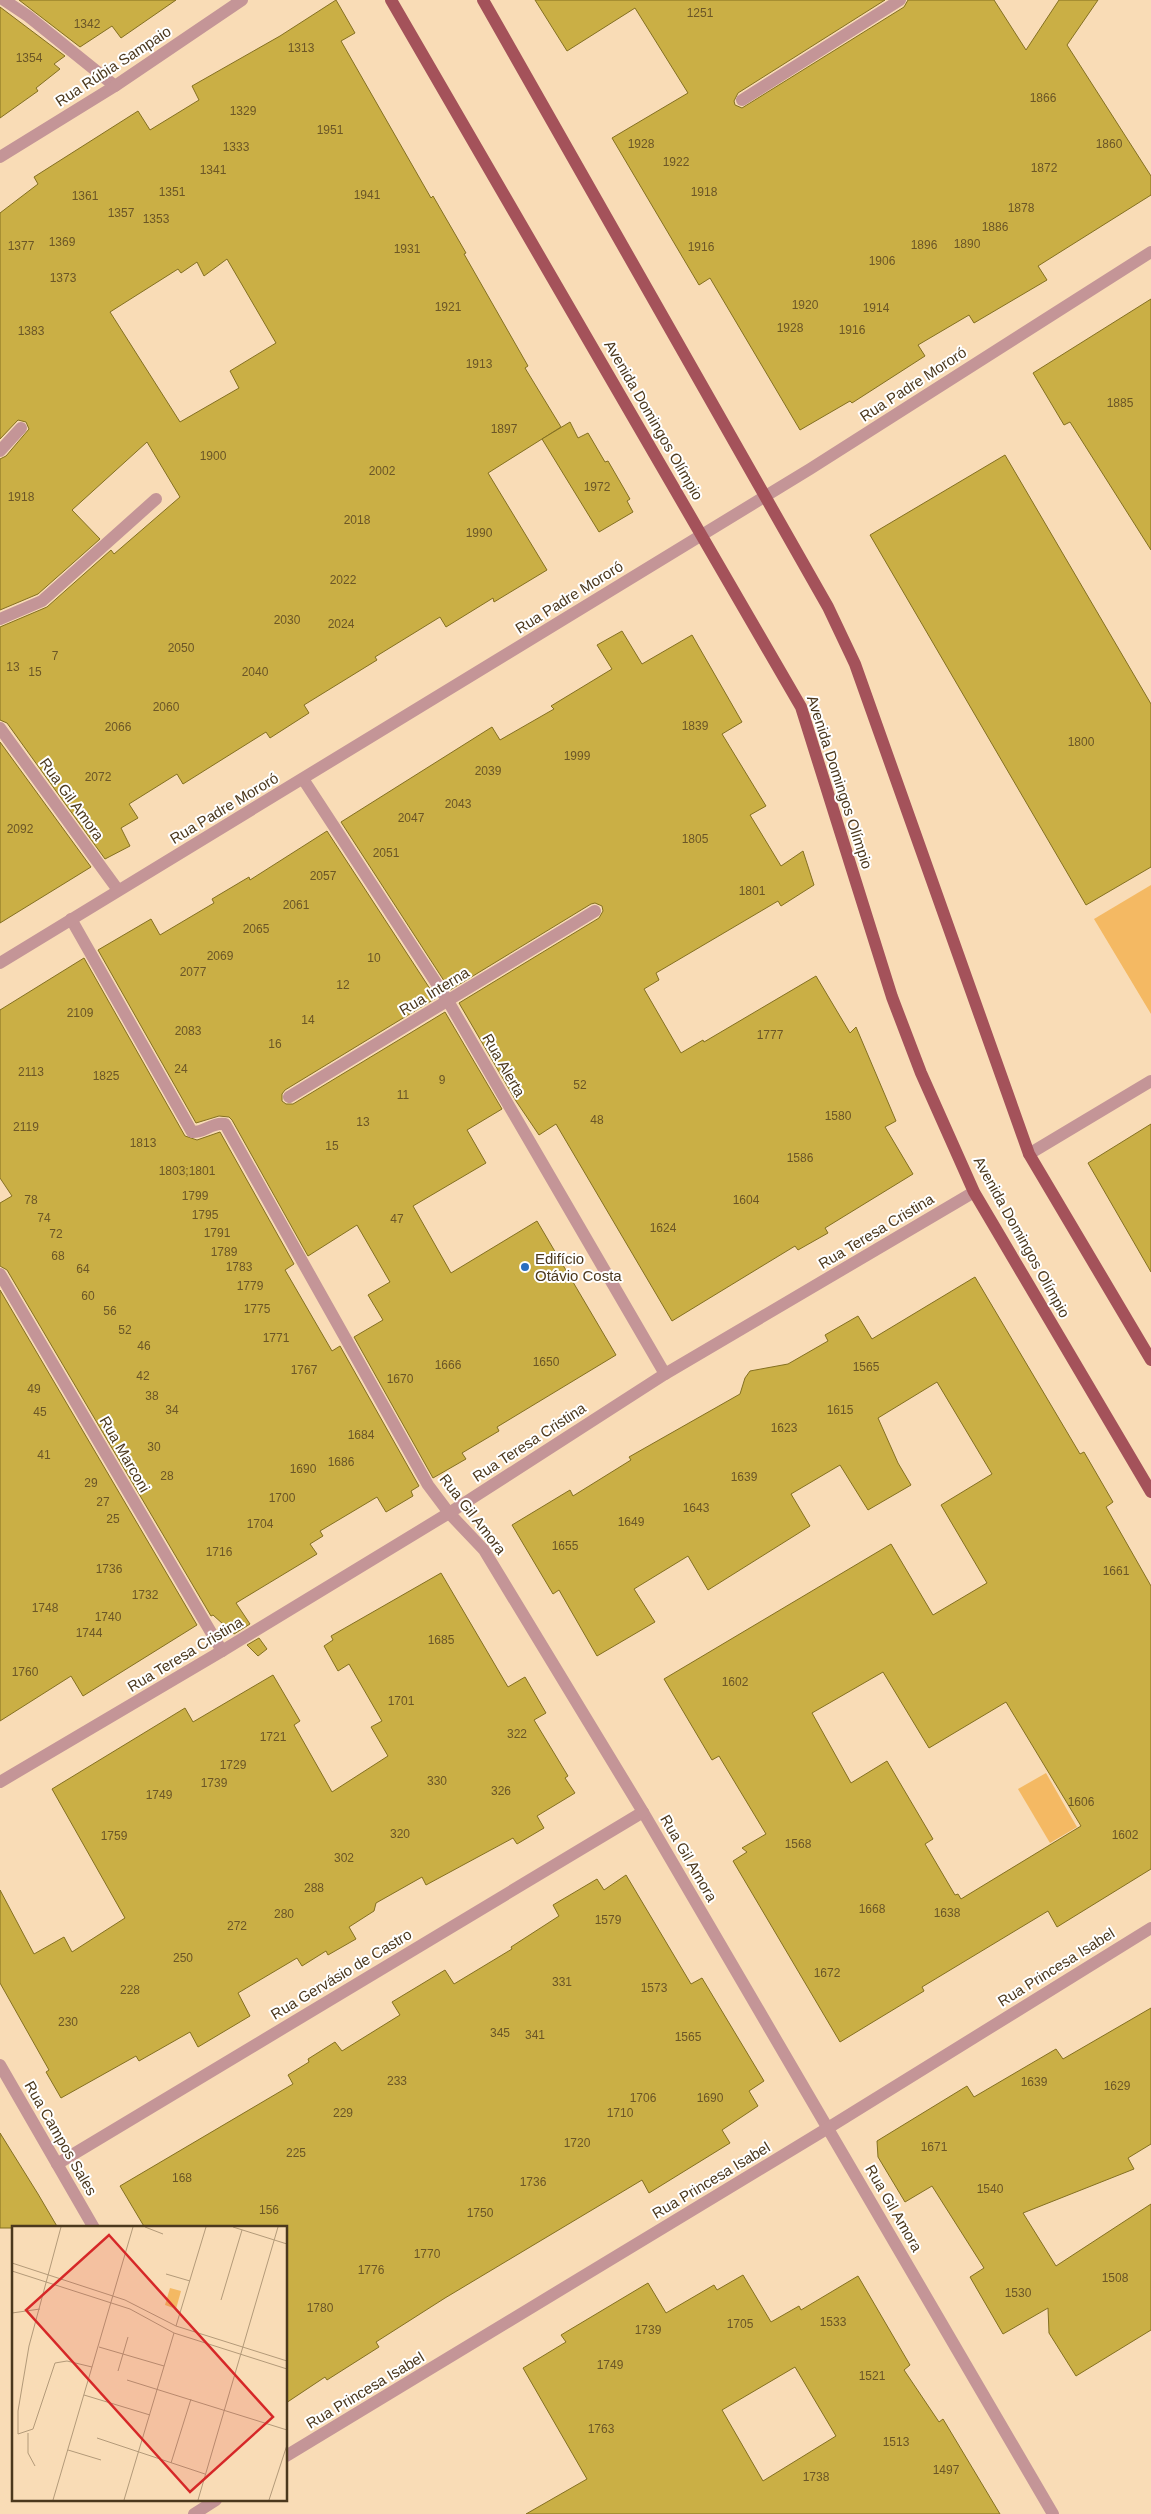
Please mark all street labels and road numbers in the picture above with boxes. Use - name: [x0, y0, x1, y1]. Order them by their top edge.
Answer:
- street label: Rua Rúbia Sampaio: [52, 22, 174, 110]
- street label: Avenida Domingos Olímpio: [601, 337, 707, 503]
- street label: Rua Padre Mororó: [857, 343, 969, 425]
- street label: Rua Padre Mororó: [512, 557, 626, 637]
- street label: Avenida Domingos Olímpio: [804, 693, 876, 871]
- street label: Rua Gil Amora: [36, 755, 108, 844]
- street label: Rua Padre Mororó: [167, 769, 281, 847]
- street label: Rua Interna: [396, 963, 473, 1018]
- street label: Rua Alerta: [479, 1030, 529, 1100]
- street label: Avenida Domingos Olímpio: [971, 1154, 1073, 1320]
- street label: Rua Teresa Cristina: [815, 1190, 937, 1272]
- street label: Rua Teresa Cristina: [469, 1399, 589, 1485]
- street label: Rua Marconi: [96, 1413, 154, 1495]
- street label: Rua Gil Amora: [436, 1470, 510, 1558]
- street label: Rua Teresa Cristina: [124, 1613, 246, 1695]
- street label: Rua Gil Amora: [657, 1812, 721, 1905]
- street label: Rua Princesa Isabel: [995, 1924, 1117, 2010]
- street label: Rua Gervásio de Castro: [268, 1925, 414, 2023]
- street label: Rua Campos Sales: [21, 2078, 101, 2198]
- street label: Rua Princesa Isabel: [649, 2138, 773, 2222]
- street label: Rua Gil Amora: [862, 2162, 926, 2255]
- street label: Rua Princesa Isabel: [303, 2348, 427, 2432]

